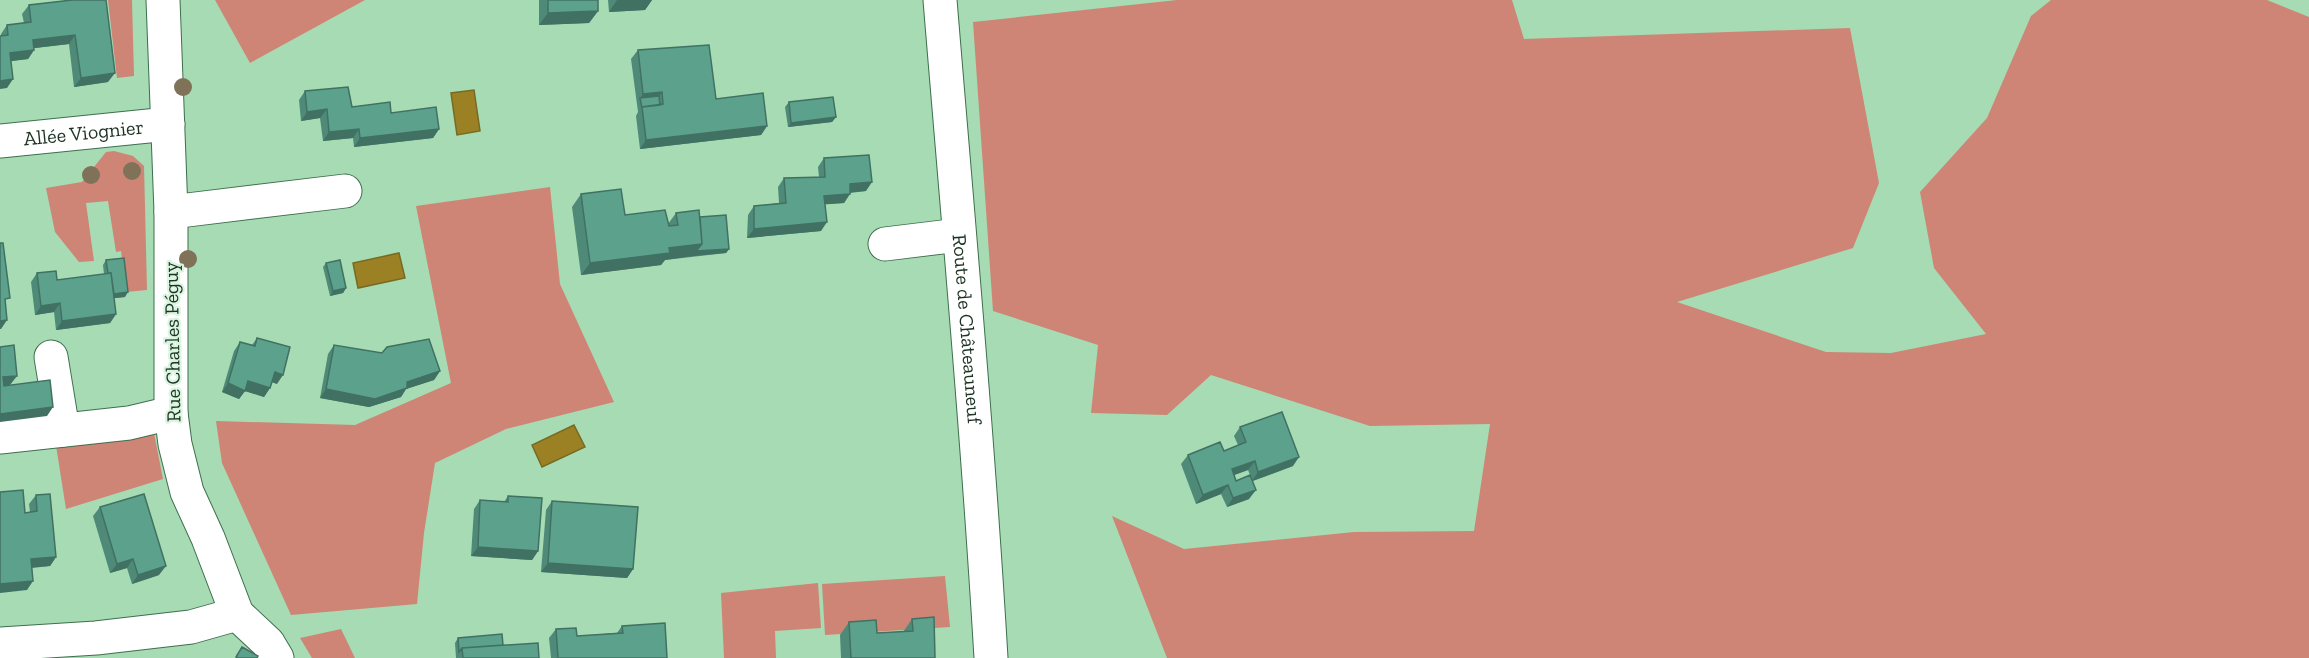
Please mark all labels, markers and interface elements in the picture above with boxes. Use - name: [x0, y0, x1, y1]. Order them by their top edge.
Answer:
- street label: Allée Viognier: [22, 115, 145, 151]
- street label: Route de Châteauneuf: [948, 233, 987, 426]
- street label: Rue Charles Péguy: [159, 261, 185, 422]

